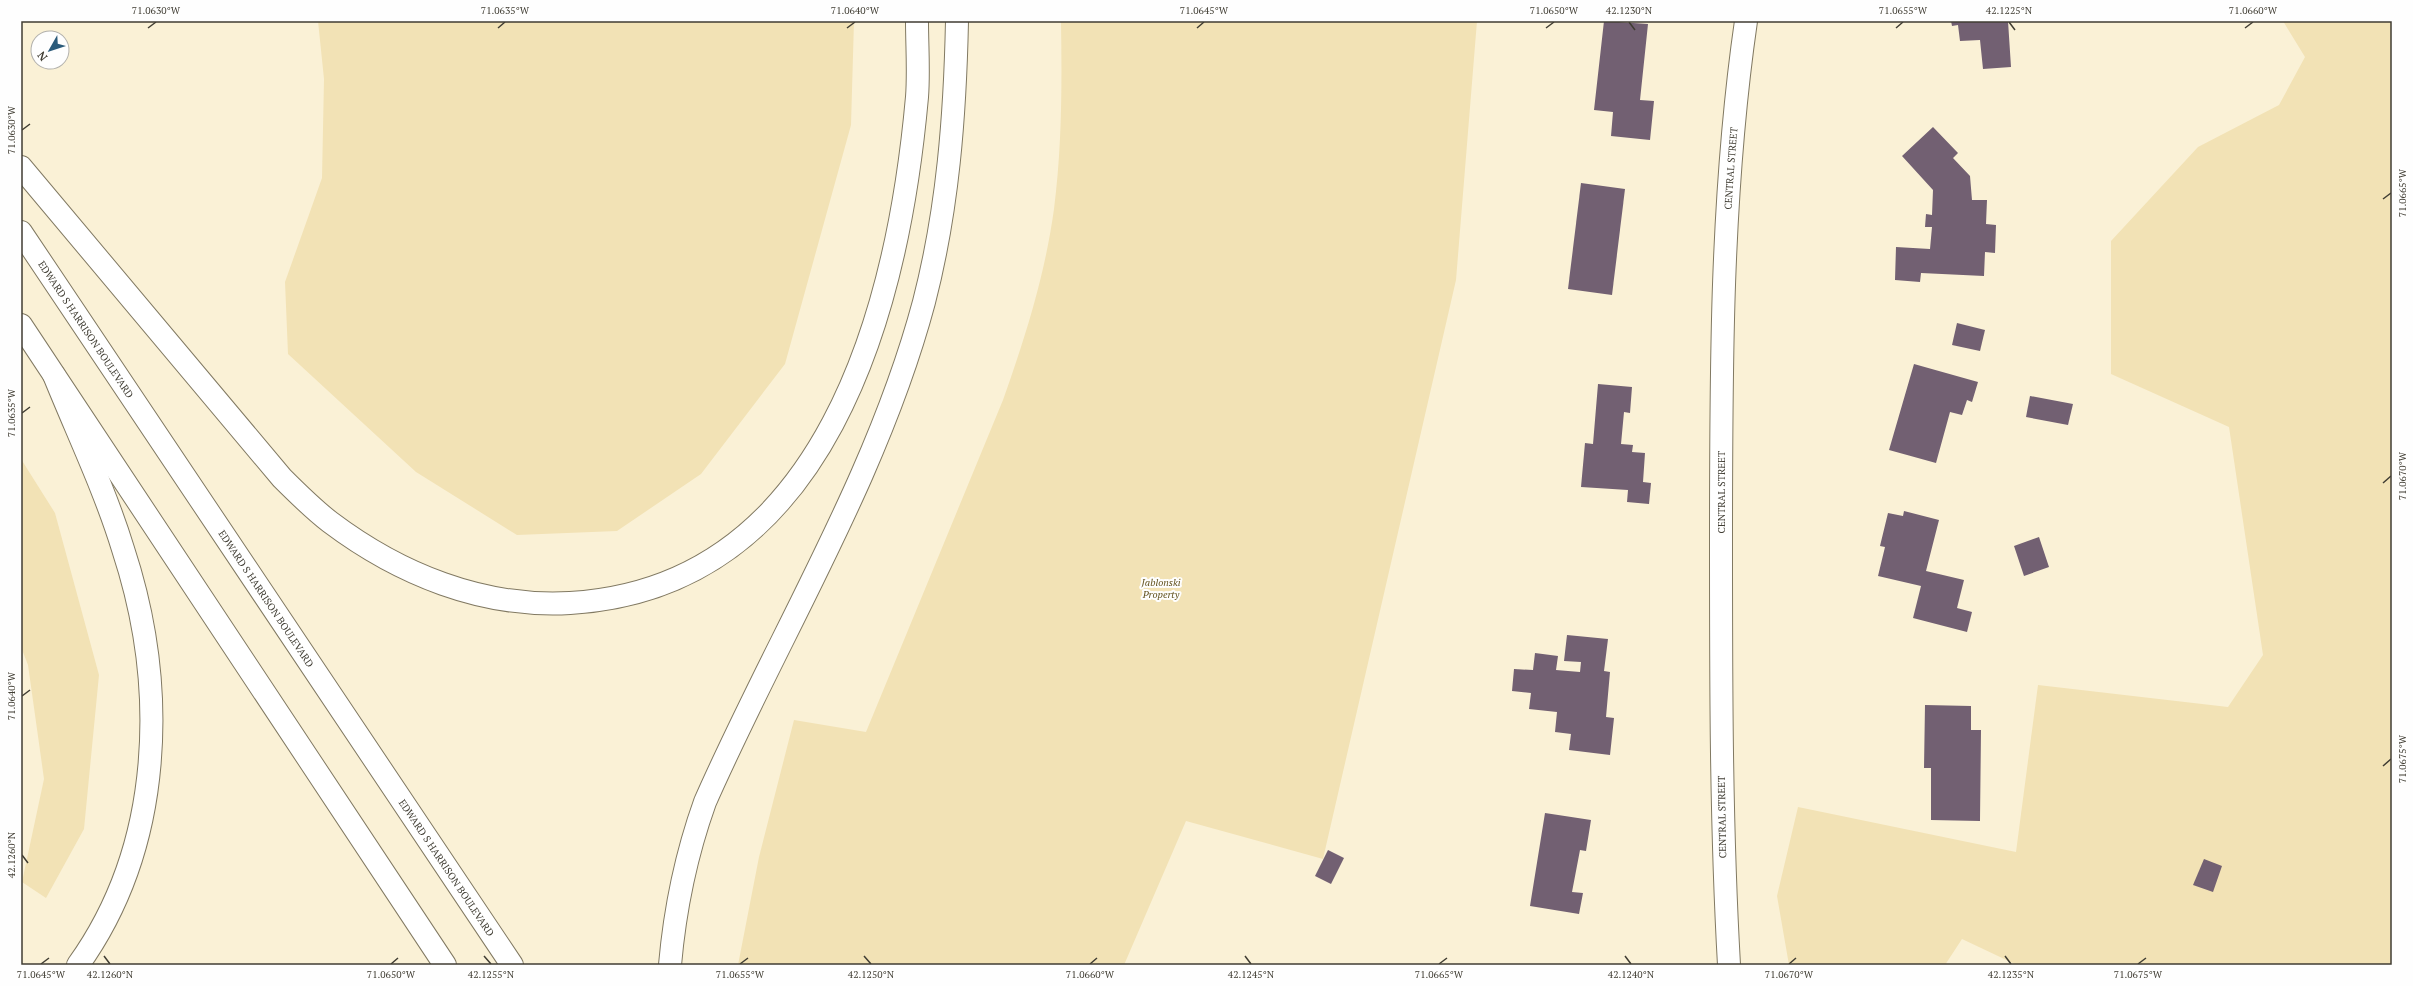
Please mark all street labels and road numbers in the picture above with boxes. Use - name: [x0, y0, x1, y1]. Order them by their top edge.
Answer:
- street label: CENTRAL STREET: [1721, 126, 1740, 210]
- street label: EDWARD S HARRISON BOULEVARD: [36, 258, 137, 400]
- street label: CENTRAL STREET: [1715, 451, 1728, 534]
- street label: EDWARD S HARRISON BOULEVARD: [216, 527, 317, 669]
- street label: CENTRAL STREET: [1715, 776, 1729, 858]
- street label: EDWARD S HARRISON BOULEVARD: [396, 797, 497, 939]

